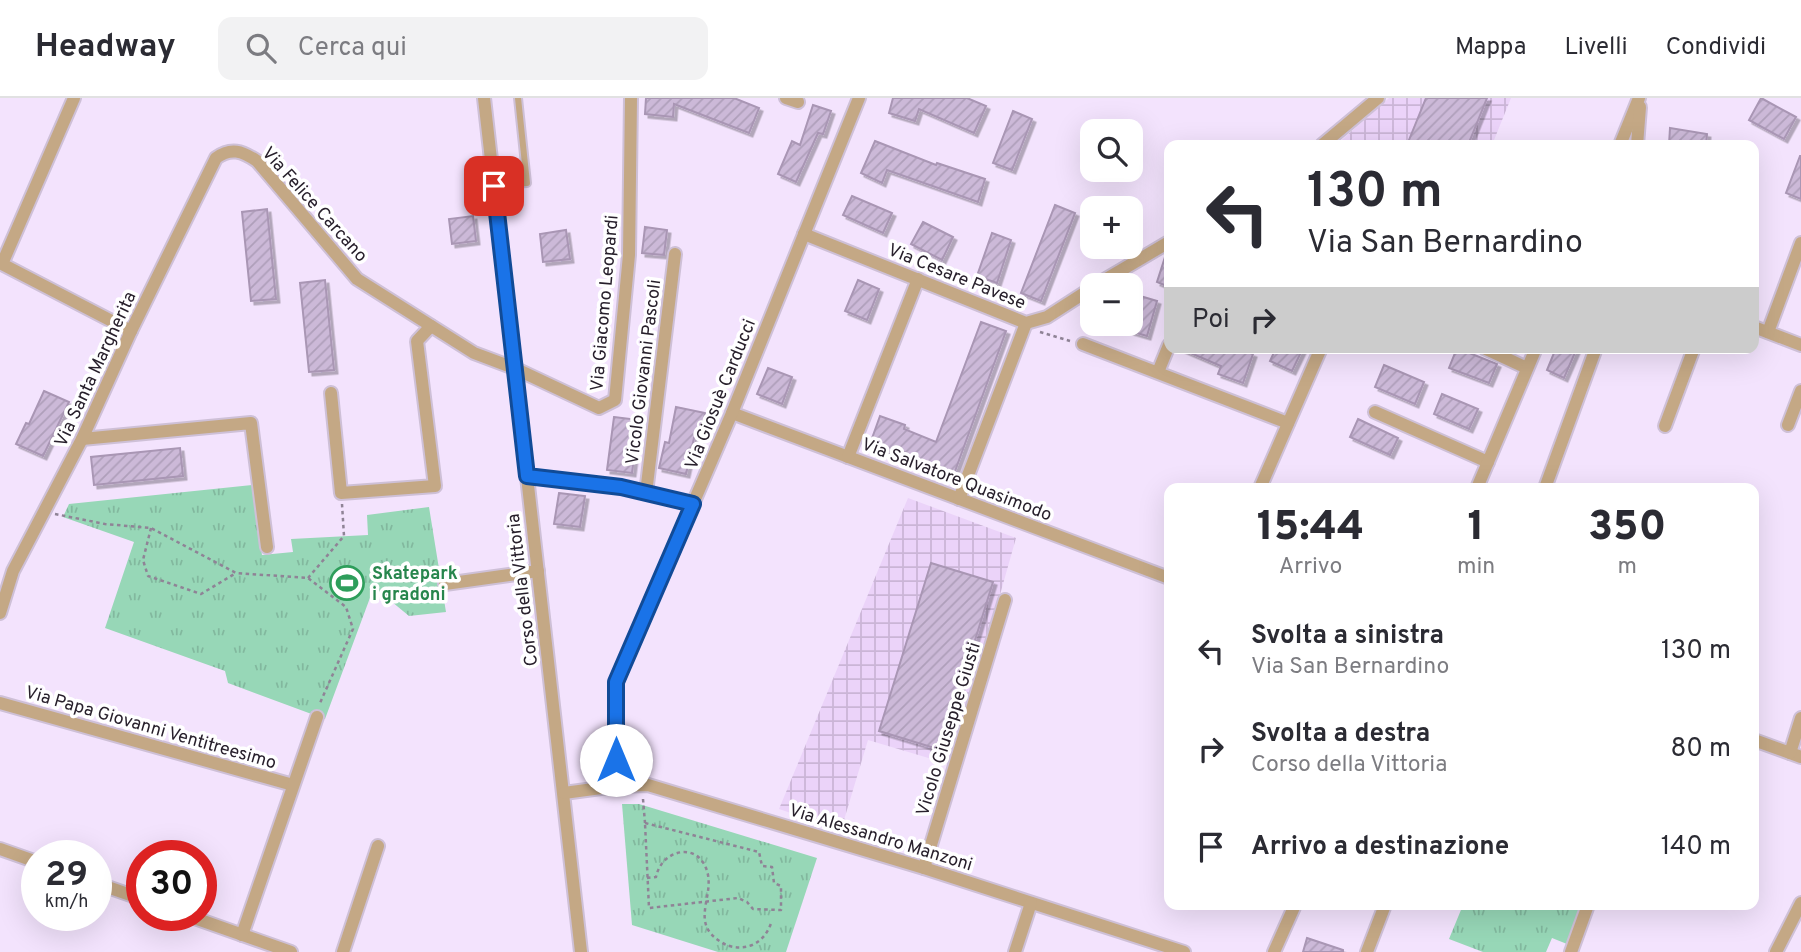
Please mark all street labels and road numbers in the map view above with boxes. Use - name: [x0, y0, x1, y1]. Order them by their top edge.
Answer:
- street label: Via Felice Carcano: [256, 142, 372, 268]
- street label: Via Giacomo Leopardi: [586, 214, 625, 392]
- street label: Via Cesare Pavese: [884, 239, 1029, 316]
- street label: Vicolo Giovanni Pascoli: [622, 278, 667, 466]
- street label: Via Santa Margherita: [50, 288, 142, 451]
- street label: Via Giosuè Carducci: [681, 316, 762, 473]
- street label: Via Salvatore Quasimodo: [858, 433, 1055, 527]
- street label: Corso della Vittoria: [503, 512, 544, 667]
- street label: Vicolo Giuseppe Giusti: [912, 640, 987, 819]
- street label: Via Papa Giovanni Ventitreesimo: [22, 682, 279, 775]
- street label: Via Alessandro Manzoni: [786, 800, 975, 877]

